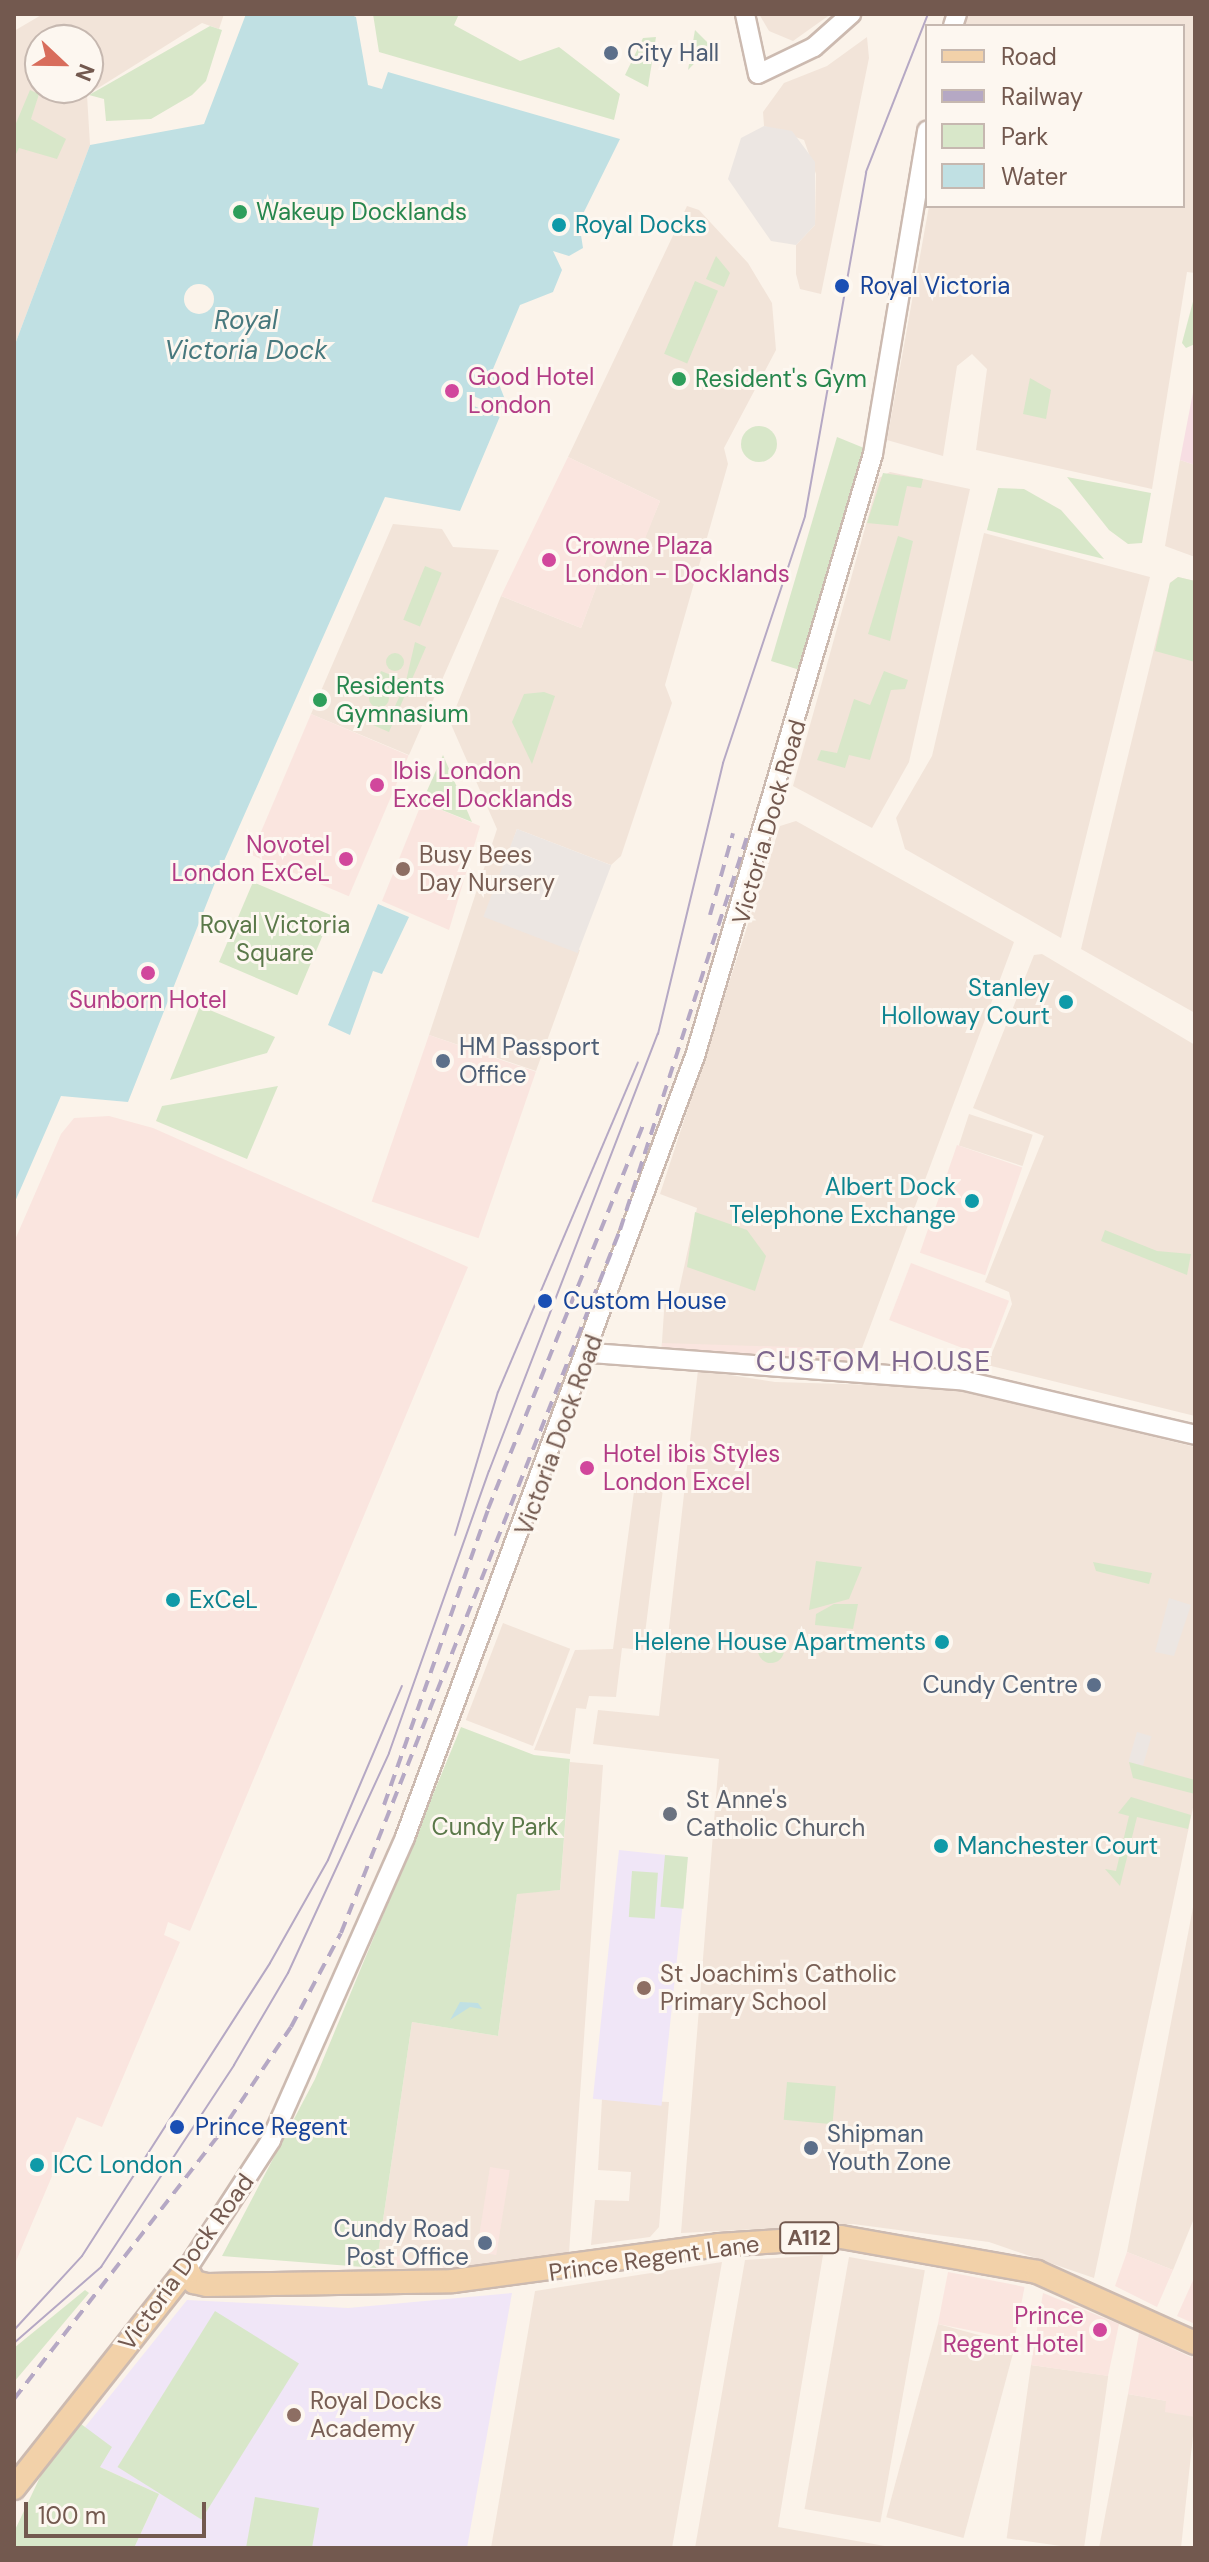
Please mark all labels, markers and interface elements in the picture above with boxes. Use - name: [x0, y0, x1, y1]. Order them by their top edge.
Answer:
- north arrow: [24, 24, 104, 104]
- legend: [925, 24, 1185, 208]
- place label: City Hall: [627, 39, 719, 67]
- text: Road: [1001, 41, 1057, 72]
- marker: City Hall: [602, 44, 620, 62]
- text: N: [68, 60, 101, 85]
- text: Railway: [1001, 81, 1083, 112]
- text: Park: [1001, 121, 1048, 152]
- text: Water: [1001, 161, 1067, 192]
- place label: Wakeup Docklands: [256, 198, 467, 226]
- marker: Wakeup Docklands: [231, 203, 249, 221]
- place label: Royal Docks: [575, 211, 707, 239]
- marker: Royal Docks: [550, 216, 568, 234]
- place label: Royal Victoria: [860, 272, 1010, 300]
- marker: Royal Victoria: [831, 275, 853, 297]
- water label: Royal Victoria Dock: [164, 305, 328, 366]
- place label: Good Hotel London: [468, 363, 594, 419]
- place label: Resident's Gym: [695, 365, 867, 393]
- marker: Resident's Gym: [670, 370, 688, 388]
- marker: Good Hotel London: [443, 382, 461, 400]
- place label: Crowne Plaza London - Docklands: [565, 532, 790, 588]
- marker: Crowne Plaza London - Docklands: [540, 551, 558, 569]
- place label: Residents Gymnasium: [336, 672, 469, 728]
- marker: Residents Gymnasium: [311, 691, 329, 709]
- street label: Victoria Dock Road: [726, 716, 812, 928]
- place label: Ibis London Excel Docklands: [393, 757, 573, 813]
- marker: Ibis London Excel Docklands: [368, 776, 386, 794]
- place label: Novotel London ExCeL: [171, 831, 330, 887]
- place label: Busy Bees Day Nursery: [419, 841, 555, 897]
- marker: Novotel London ExCeL: [337, 850, 355, 868]
- marker: Busy Bees Day Nursery: [394, 860, 412, 878]
- park label: Royal Victoria Square: [200, 911, 350, 967]
- marker: Sunborn Hotel: [139, 964, 157, 982]
- place label: Stanley Holloway Court: [881, 974, 1050, 1030]
- place label: Sunborn Hotel: [69, 986, 227, 1014]
- marker: Stanley Holloway Court: [1057, 993, 1075, 1011]
- place label: HM Passport Office: [459, 1033, 600, 1089]
- marker: HM Passport Office: [434, 1052, 452, 1070]
- place label: Albert Dock Telephone Exchange: [729, 1173, 956, 1229]
- marker: Albert Dock Telephone Exchange: [963, 1192, 981, 1210]
- place label: Custom House: [563, 1287, 727, 1315]
- marker: Custom House: [534, 1290, 556, 1312]
- street label: Victoria Dock Road: [509, 1331, 609, 1539]
- district label: CUSTOM HOUSE: [756, 1345, 992, 1379]
- place label: Hotel ibis Styles London Excel: [603, 1440, 780, 1496]
- marker: Hotel ibis Styles London Excel: [578, 1459, 596, 1477]
- place label: ExCeL: [189, 1586, 258, 1614]
- marker: ExCeL: [164, 1591, 182, 1609]
- place label: Helene House Apartments: [634, 1628, 926, 1656]
- marker: Helene House Apartments: [933, 1633, 951, 1651]
- place label: Cundy Centre: [922, 1671, 1078, 1699]
- marker: Cundy Centre: [1085, 1676, 1103, 1694]
- place label: St Anne's Catholic Church: [686, 1786, 865, 1842]
- marker: St Anne's Catholic Church: [661, 1805, 679, 1823]
- park label: Cundy Park: [432, 1813, 558, 1841]
- place label: Manchester Court: [957, 1832, 1158, 1860]
- marker: Manchester Court: [932, 1837, 950, 1855]
- place label: St Joachim's Catholic Primary School: [660, 1960, 897, 2016]
- marker: St Joachim's Catholic Primary School: [635, 1979, 653, 1997]
- place label: Prince Regent: [195, 2113, 348, 2141]
- marker: Prince Regent: [166, 2116, 188, 2138]
- place label: Shipman Youth Zone: [827, 2120, 951, 2176]
- marker: Shipman Youth Zone: [802, 2139, 820, 2157]
- place label: ICC London: [53, 2151, 183, 2179]
- marker: ICC London: [28, 2156, 46, 2174]
- street label: Victoria Dock Road: [112, 2168, 260, 2356]
- place label: Cundy Road Post Office: [334, 2215, 469, 2271]
- road number: A112: [779, 2220, 839, 2256]
- street label: Prince Regent Lane: [547, 2229, 761, 2287]
- marker: Cundy Road Post Office: [476, 2234, 494, 2252]
- place label: Prince Regent Hotel: [943, 2302, 1084, 2358]
- marker: Prince Regent Hotel: [1091, 2321, 1109, 2339]
- place label: Royal Docks Academy: [310, 2387, 442, 2443]
- marker: Royal Docks Academy: [285, 2406, 303, 2424]
- scale bar: [28, 2486, 210, 2536]
- text: 100 m: [38, 2500, 106, 2531]

